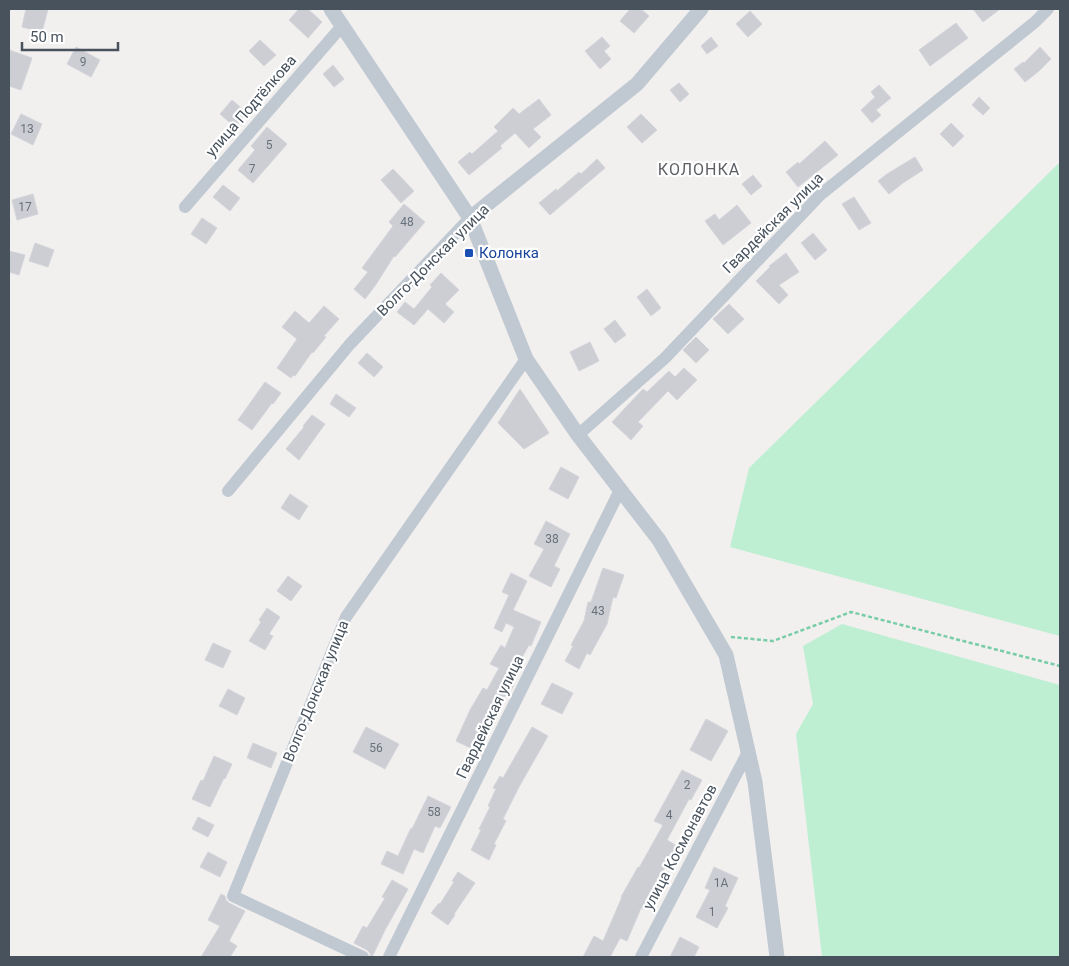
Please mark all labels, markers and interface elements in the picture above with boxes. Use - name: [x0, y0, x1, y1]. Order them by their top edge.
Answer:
- scale bar: [22, 20, 119, 52]
- text: 50 m: [30, 28, 64, 46]
- street label: улица Подтёлкова: [202, 51, 300, 161]
- house number: 9: [80, 55, 86, 69]
- house number: 13: [20, 122, 34, 136]
- house number: 5: [266, 138, 273, 152]
- district label: КОЛОНКА: [658, 160, 740, 179]
- house number: 7: [249, 162, 256, 176]
- street label: Гвардейская улица: [719, 169, 827, 277]
- house number: 17: [18, 200, 32, 214]
- street label: Волго-Донская улица: [373, 200, 493, 320]
- house number: 48: [400, 215, 414, 229]
- place label: Колонка: [479, 244, 539, 262]
- marker: Колонка: [463, 247, 475, 259]
- house number: 38: [545, 532, 559, 546]
- house number: 43: [591, 604, 605, 618]
- street label: Волго-Донская улица: [279, 618, 353, 764]
- street label: Гвардейская улица: [452, 652, 528, 782]
- house number: 56: [369, 741, 383, 755]
- house number: 2: [684, 778, 691, 792]
- street label: улица Космонавтов: [639, 781, 721, 913]
- house number: 58: [427, 805, 441, 819]
- house number: 4: [666, 808, 673, 822]
- house number: 1А: [714, 876, 728, 890]
- house number: 1: [709, 905, 715, 919]

